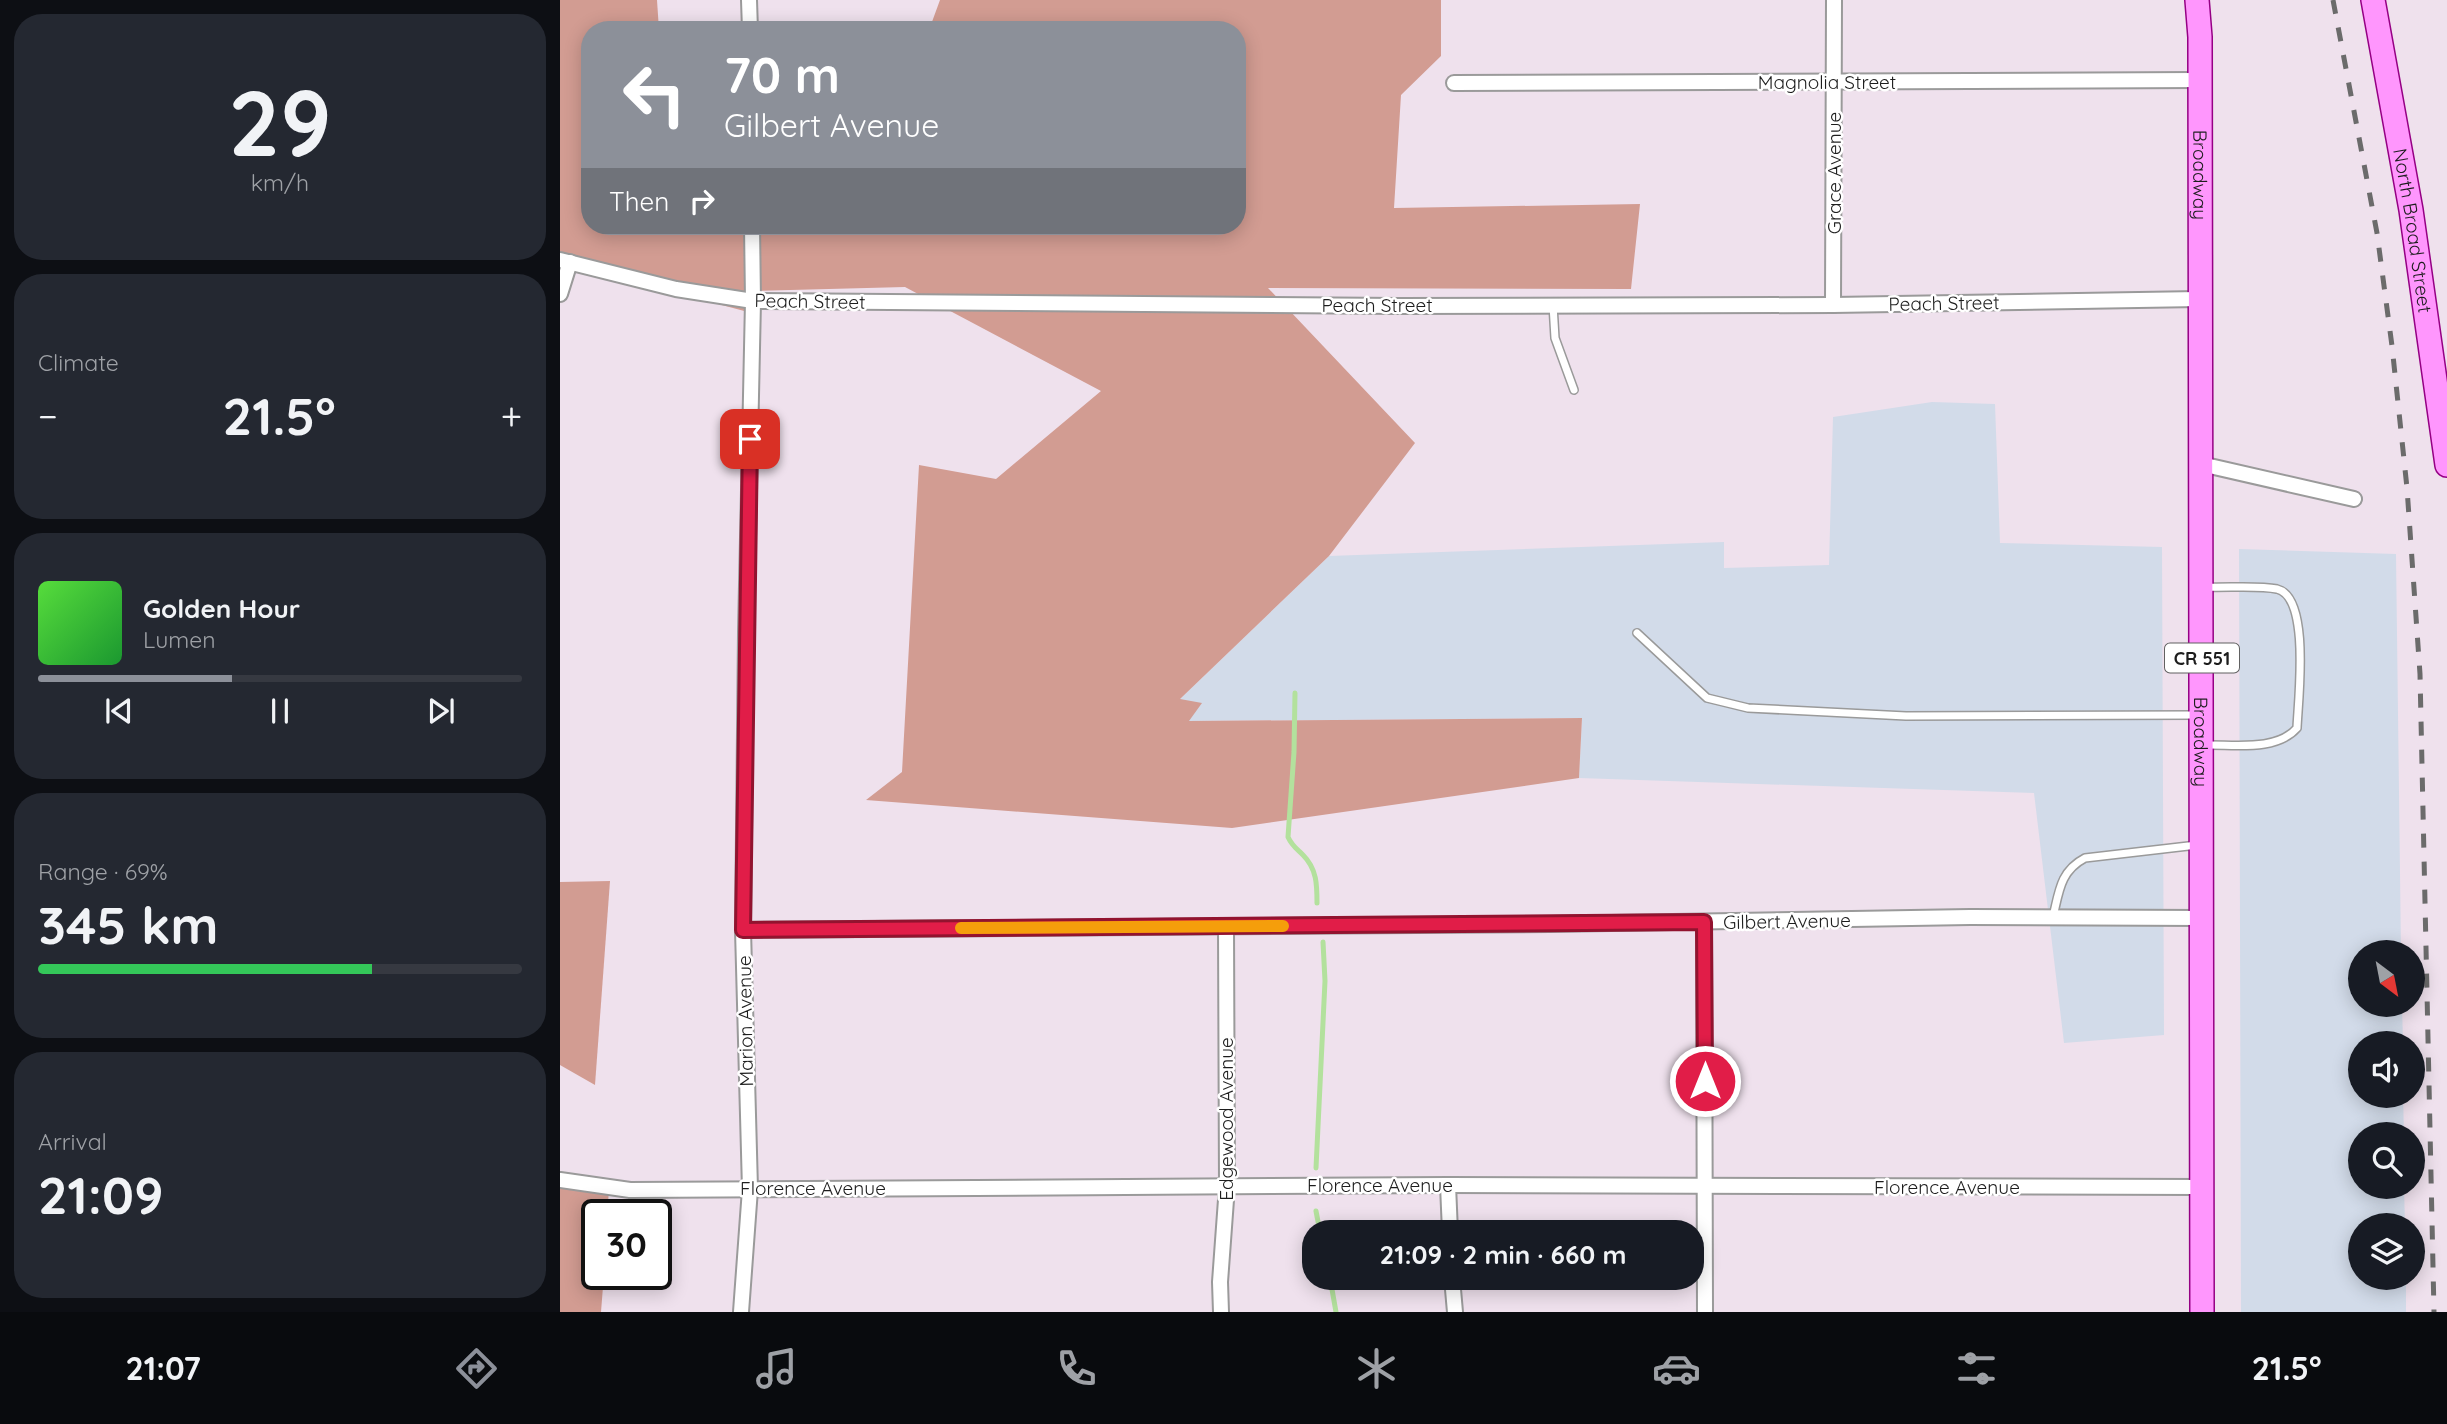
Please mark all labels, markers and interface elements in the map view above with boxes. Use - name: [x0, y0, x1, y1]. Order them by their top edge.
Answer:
- text: 70 m: [724, 44, 840, 105]
- icon: left: [609, 49, 700, 140]
- text: 29: [228, 65, 332, 179]
- street label: Magnolia Street: [1758, 70, 1896, 94]
- text: Gilbert Avenue: [724, 105, 939, 145]
- street label: Grace Avenue: [1822, 112, 1846, 234]
- street label: Broadway: [2188, 130, 2212, 220]
- street label: North Broad Street: [2388, 146, 2437, 314]
- text: km/h: [251, 168, 309, 197]
- icon: right: [683, 182, 721, 220]
- text: Then: [609, 185, 669, 218]
- street label: Peach Street: [754, 288, 866, 314]
- street label: Peach Street: [1888, 290, 2000, 316]
- street label: Peach Street: [1321, 293, 1433, 317]
- text: Climate: [38, 348, 119, 377]
- text: 21.5°: [223, 383, 336, 448]
- text: −: [38, 392, 58, 440]
- text: +: [501, 392, 522, 440]
- pin: [720, 409, 780, 469]
- icon: arrive: [731, 420, 769, 458]
- text: Golden Hour: [143, 592, 300, 625]
- text: Lumen: [143, 625, 216, 654]
- road number: CR 551: [2165, 644, 2239, 672]
- icon: previous: [100, 692, 138, 730]
- icon: pause: [261, 692, 299, 730]
- icon: next: [422, 692, 460, 730]
- street label: Broadway: [2189, 697, 2213, 787]
- text: Range · 69%: [38, 857, 168, 886]
- text: 345 km: [38, 892, 219, 957]
- street label: Gilbert Avenue: [1723, 908, 1851, 934]
- north arrow: [2348, 940, 2426, 1017]
- map controls: [2348, 940, 2425, 1290]
- street label: Marion Avenue: [732, 955, 758, 1087]
- button: sound: [2348, 1031, 2425, 1108]
- street label: Edgewood Avenue: [1214, 1037, 1238, 1201]
- position arrow: [1668, 1044, 1742, 1118]
- button: search: [2348, 1122, 2425, 1199]
- text: Arrival: [38, 1127, 107, 1156]
- text: 21:09: [38, 1162, 163, 1227]
- street label: Florence Avenue: [1307, 1173, 1453, 1197]
- street label: Florence Avenue: [1874, 1175, 2020, 1199]
- street label: Florence Avenue: [740, 1176, 886, 1200]
- speed limit sign: 30: [581, 1199, 672, 1290]
- button: layers: [2348, 1213, 2425, 1290]
- text: 21:09 · 2 min · 660 m: [1379, 1238, 1627, 1271]
- icon: directions: [452, 1344, 501, 1393]
- icon: music: [752, 1344, 801, 1393]
- icon: phone: [1052, 1344, 1101, 1393]
- icon: climate: [1352, 1344, 1401, 1393]
- icon: car: [1652, 1344, 1701, 1393]
- icon: filters: [1952, 1344, 2001, 1393]
- text: 21:07: [126, 1348, 201, 1388]
- text: 21.5°: [2252, 1348, 2321, 1388]

